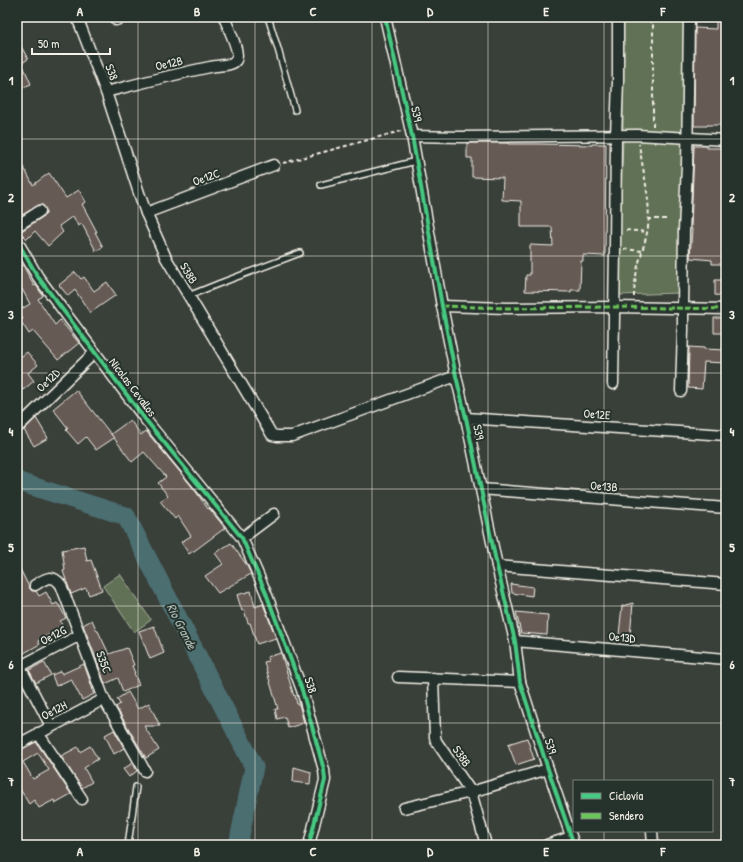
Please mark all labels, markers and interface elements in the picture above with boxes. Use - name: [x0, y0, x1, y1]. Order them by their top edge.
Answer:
- text: A: [77, 2, 84, 20]
- text: B: [194, 2, 201, 20]
- text: C: [309, 2, 317, 20]
- text: D: [427, 2, 434, 20]
- text: E: [543, 2, 549, 20]
- text: F: [660, 2, 667, 20]
- scale bar: [32, 30, 110, 56]
- text: 50 m: [38, 35, 59, 52]
- street label: Oe12B: [154, 52, 184, 74]
- street label: S38: [101, 61, 123, 83]
- text: 1: [9, 71, 14, 89]
- text: 1: [730, 71, 735, 89]
- street label: S39: [407, 105, 427, 124]
- street label: Oe12C: [190, 164, 222, 190]
- text: 2: [8, 188, 15, 206]
- text: 2: [729, 188, 736, 206]
- street label: S38B: [176, 259, 202, 287]
- text: 3: [8, 305, 14, 323]
- text: 3: [729, 305, 735, 323]
- street label: Nicolas Cevallos: [105, 354, 161, 420]
- street label: Oe12D: [32, 364, 64, 396]
- street label: Oe12E: [583, 405, 612, 423]
- text: 4: [9, 422, 14, 440]
- text: 4: [730, 422, 735, 440]
- street label: S39: [469, 423, 489, 442]
- street label: Oe13B: [590, 477, 618, 495]
- text: 5: [8, 538, 14, 556]
- text: 5: [729, 538, 735, 556]
- water label: Rio Grande: [163, 600, 202, 653]
- street label: Oe12G: [37, 621, 69, 649]
- street label: Oe13D: [608, 627, 636, 647]
- street label: S35C: [92, 648, 116, 676]
- text: 6: [8, 655, 14, 673]
- text: 6: [729, 655, 735, 673]
- street label: S38: [300, 675, 322, 695]
- street label: Oe12H: [38, 696, 70, 724]
- street label: S39: [541, 736, 562, 756]
- street label: S38B: [449, 742, 475, 770]
- text: 7: [7, 772, 15, 790]
- text: 7: [728, 772, 736, 790]
- legend: [573, 780, 713, 832]
- text: Ciclovía: [609, 787, 643, 804]
- text: Sendero: [609, 807, 644, 824]
- text: A: [77, 842, 84, 860]
- text: B: [194, 842, 201, 860]
- text: C: [309, 842, 317, 860]
- text: D: [427, 842, 434, 860]
- text: E: [543, 842, 549, 860]
- text: F: [660, 842, 667, 860]

